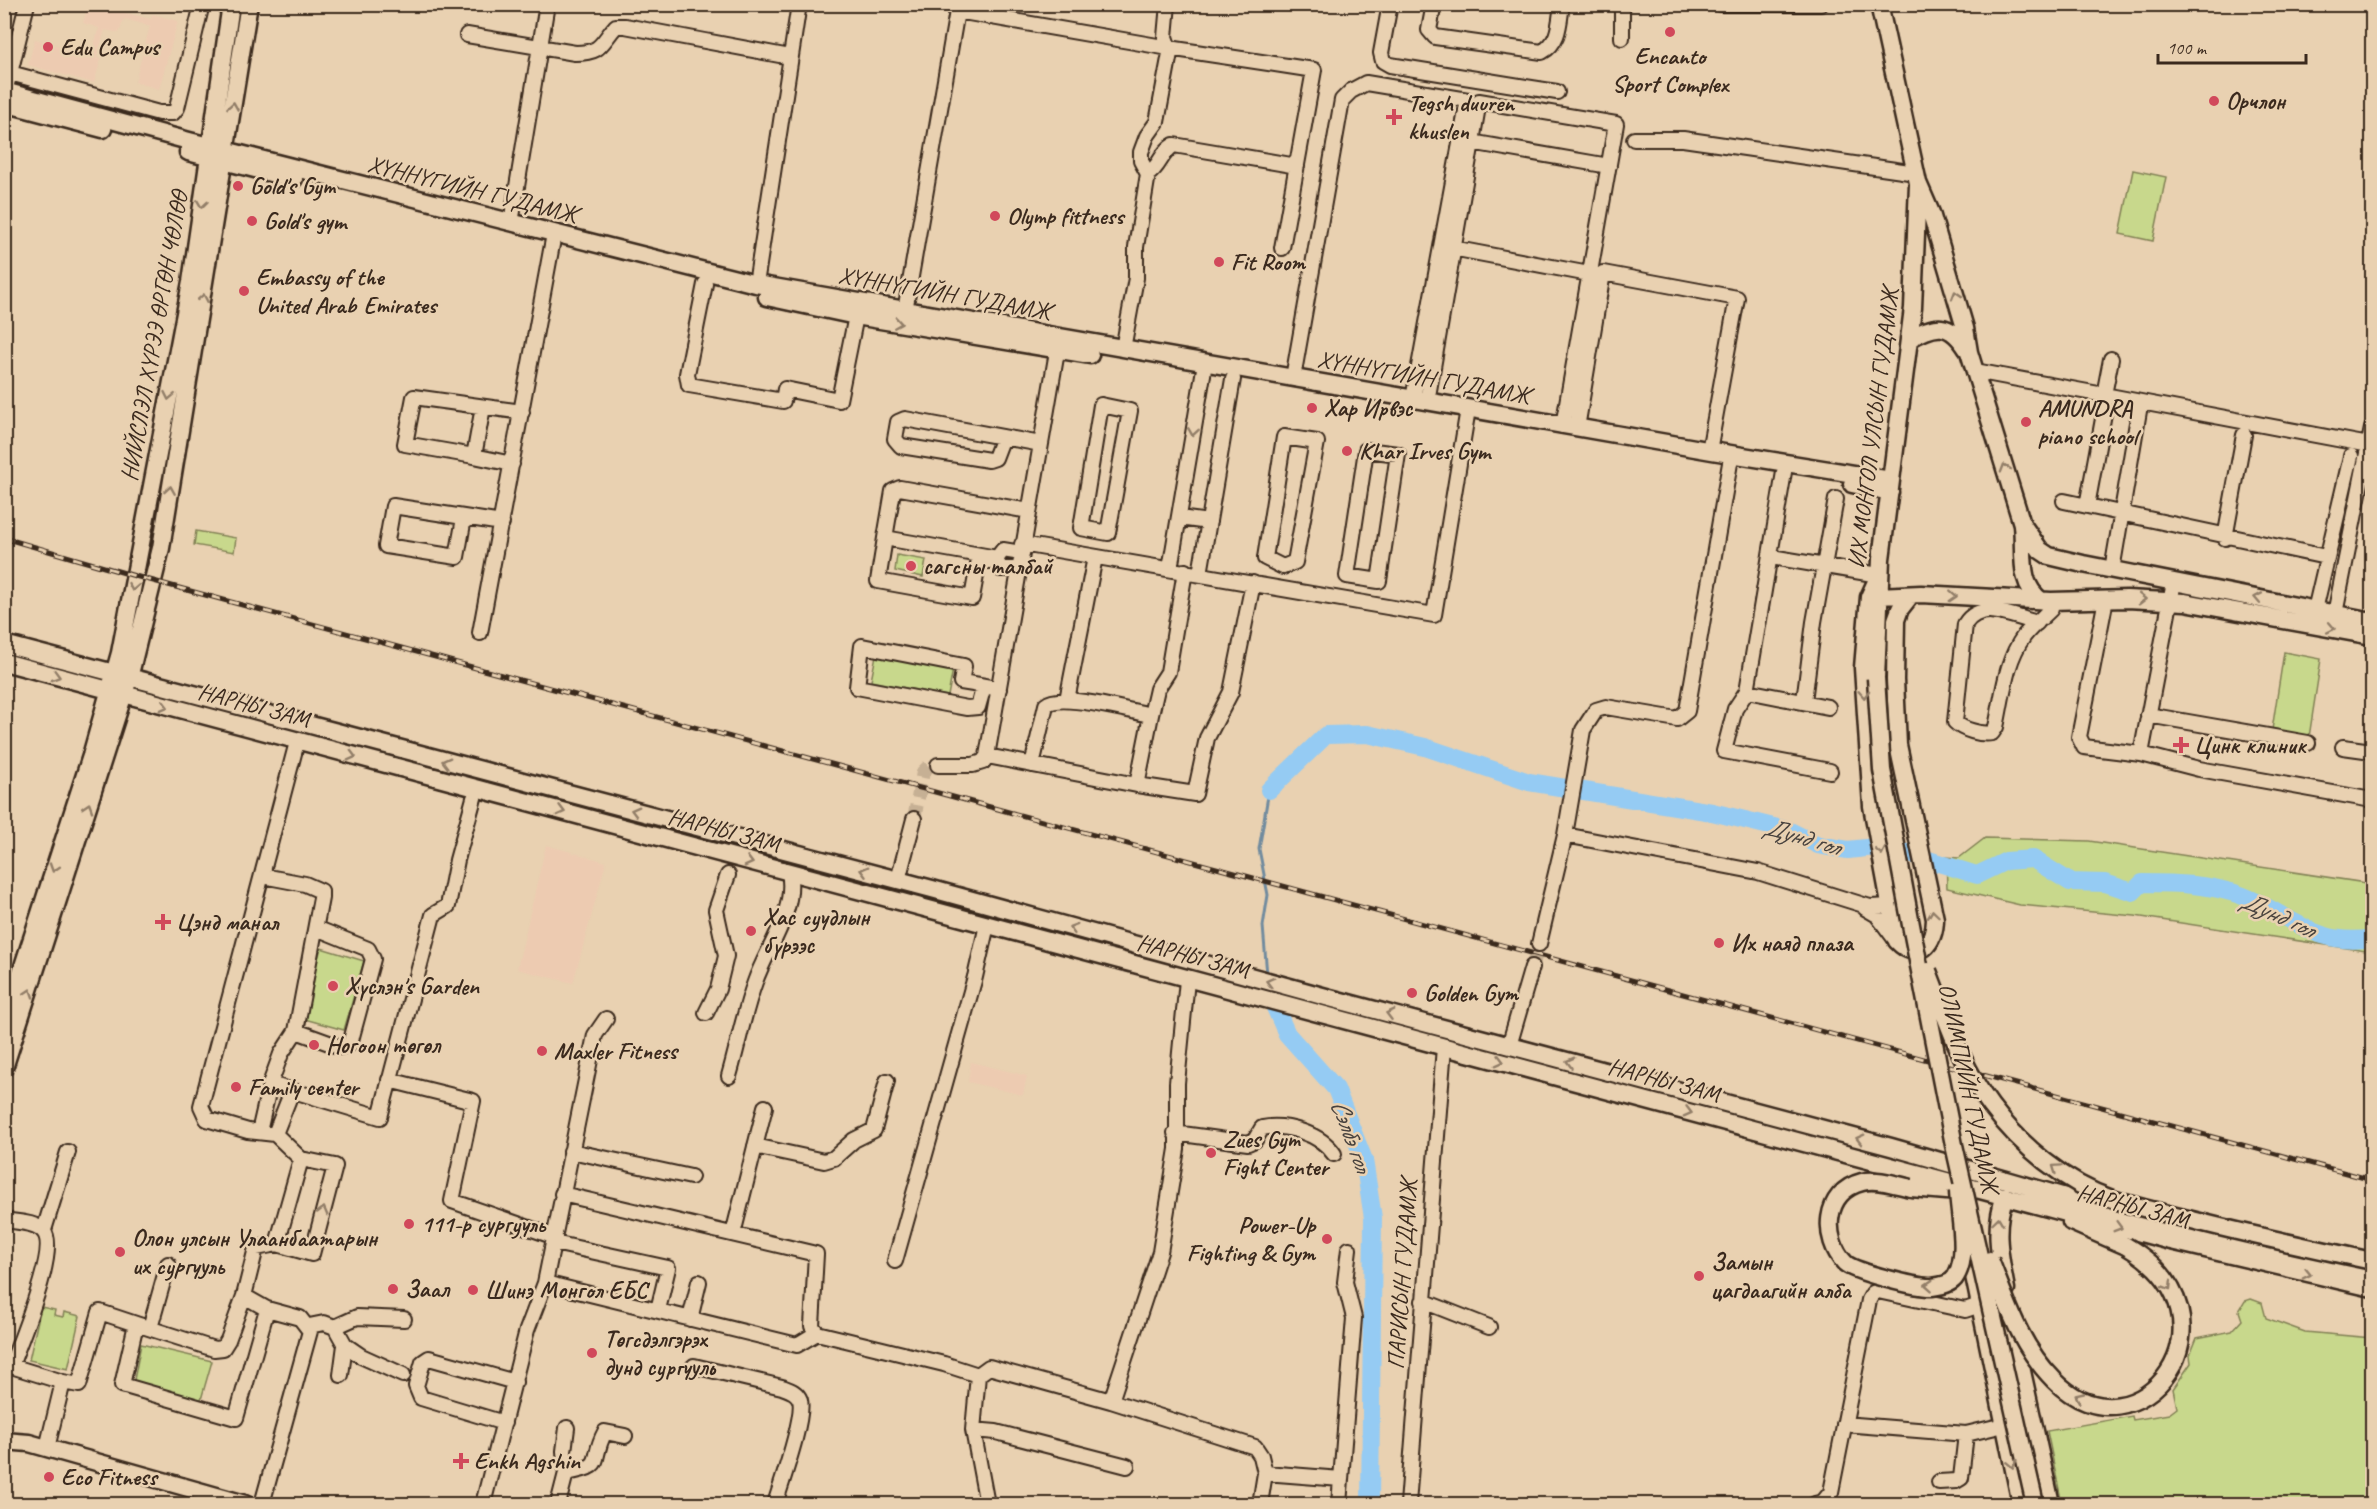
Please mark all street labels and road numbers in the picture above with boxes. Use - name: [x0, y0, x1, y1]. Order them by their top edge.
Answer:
- street label: ХҮННҮГИЙН ГУДАМЖ: [365, 148, 585, 231]
- street label: НИЙСЛЭЛ ХҮРЭЭ ӨРГӨН ЧӨЛӨӨ: [114, 186, 195, 483]
- street label: ХҮННҮГИЙН ГУДАМЖ: [836, 260, 1058, 327]
- street label: ИХ МОНГОЛ УЛСЫН ГУДАМЖ: [1841, 281, 1906, 570]
- street label: ХҮННҮГИЙН ГУДАМЖ: [1315, 344, 1537, 411]
- street label: НАРНЫ ЗАМ: [195, 676, 315, 735]
- street label: НАРНЫ ЗАМ: [665, 801, 785, 860]
- street label: НАРНЫ ЗАМ: [1134, 927, 1254, 986]
- street label: ОЛИМПИЙН ГУДАМЖ: [1932, 981, 2007, 1200]
- street label: НАРНЫ ЗАМ: [1605, 1051, 1725, 1110]
- street label: ПАРИСЫН ГУДАМЖ: [1380, 1173, 1424, 1370]
- street label: НАРНЫ ЗАМ: [2074, 1177, 2194, 1236]

